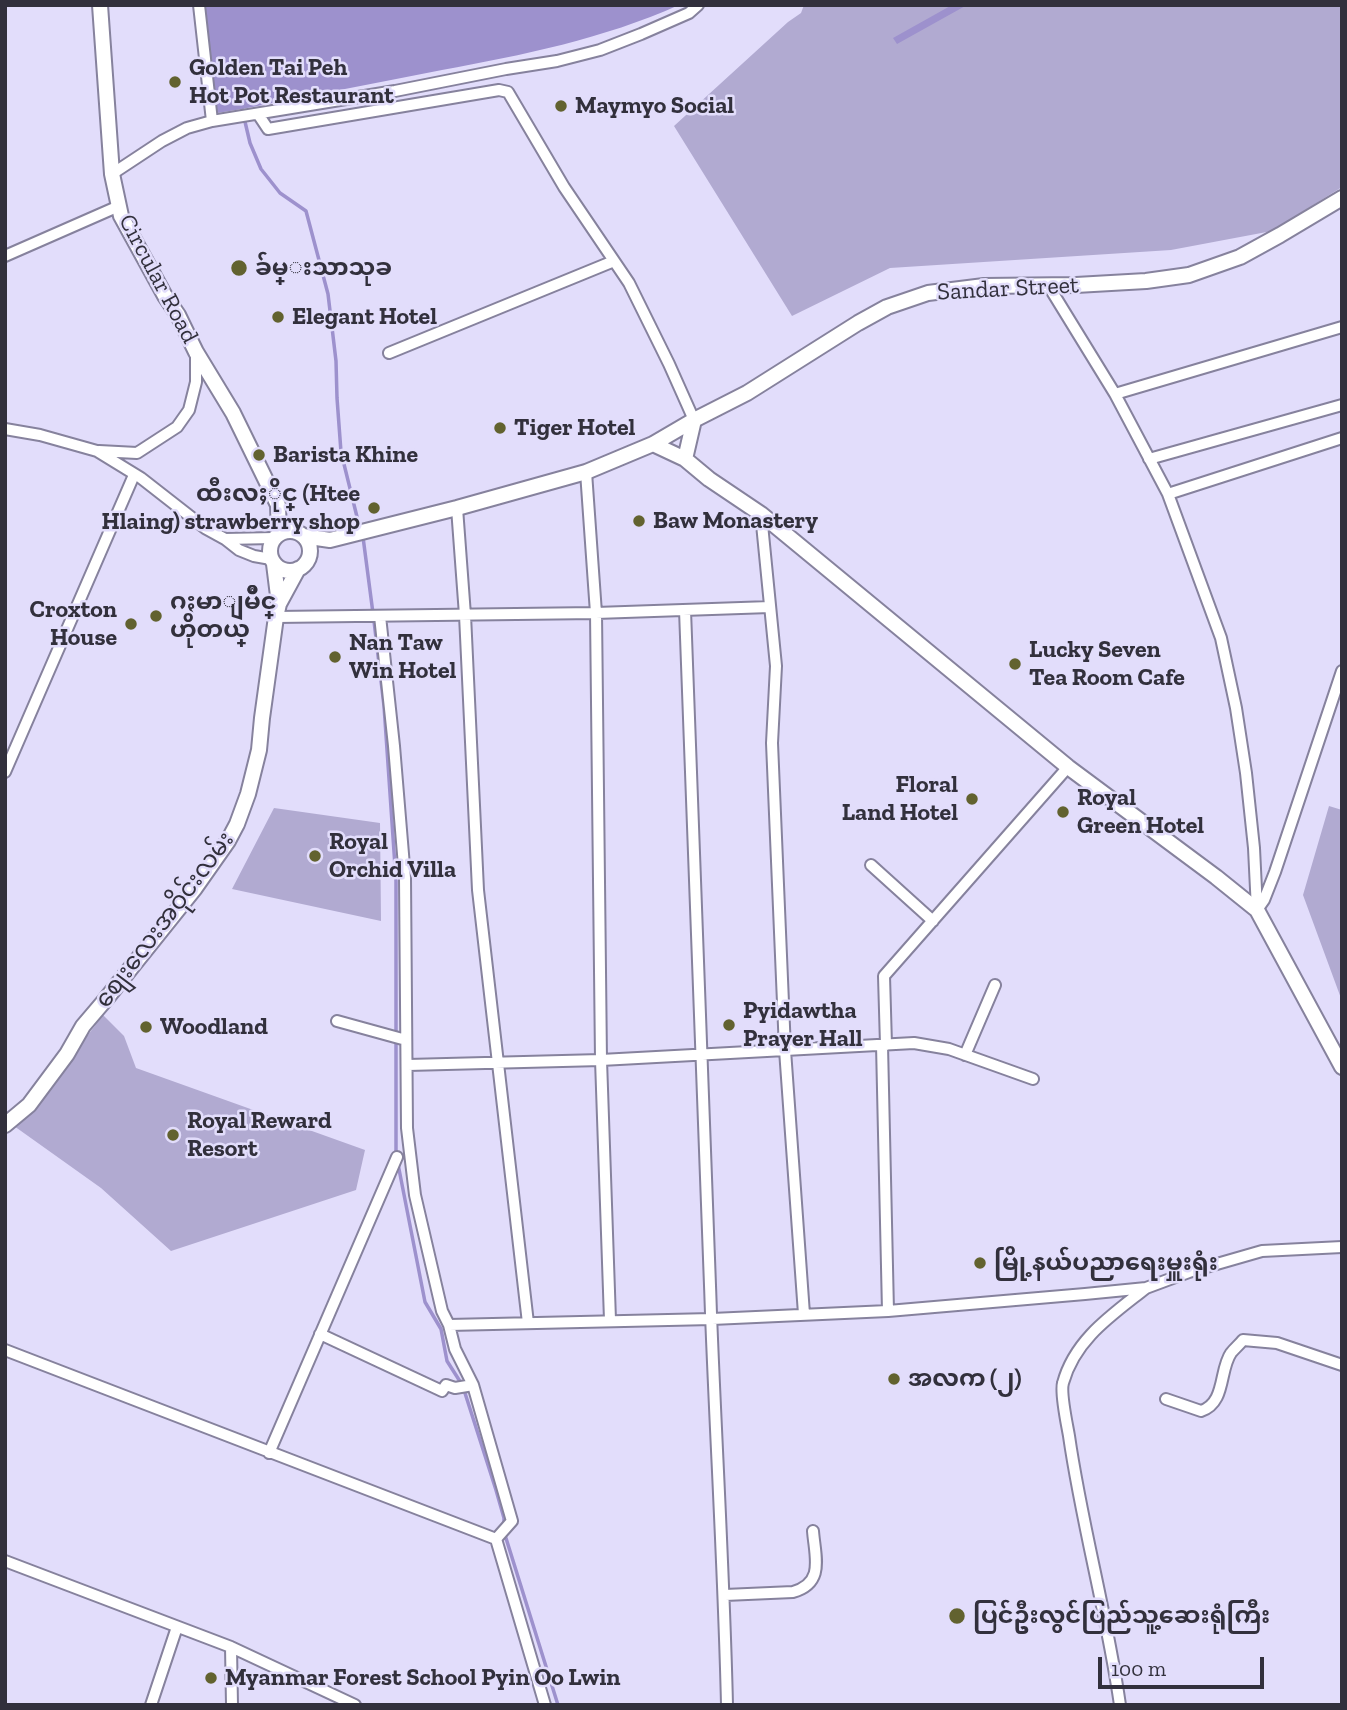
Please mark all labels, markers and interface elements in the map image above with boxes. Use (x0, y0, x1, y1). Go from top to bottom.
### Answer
place label: Golden Tai Peh Hot Pot Restaurant (189, 54, 394, 110)
marker: Golden Tai Peh Hot Pot Restaurant (167, 74, 183, 90)
place label: Maymyo Social (575, 92, 734, 120)
marker: Maymyo Social (553, 98, 569, 114)
street label: Circular Road (112, 210, 204, 348)
place label: ခ်မ္းသာသုခ (255, 254, 392, 282)
marker: ခ်မ္းသာသုခ (229, 258, 249, 278)
street label: Sandar Street (937, 271, 1079, 307)
place label: Elegant Hotel (292, 303, 437, 331)
marker: Elegant Hotel (270, 309, 286, 325)
place label: Tiger Hotel (514, 414, 635, 442)
marker: Tiger Hotel (492, 420, 508, 436)
place label: Barista Khine (273, 441, 418, 469)
marker: Barista Khine (251, 447, 267, 463)
place label: ထီးလႈိုင္ (Htee Hlaing) strawberry shop (101, 480, 360, 536)
marker: ထီးလႈိုင္ (Htee Hlaing) strawberry shop (366, 500, 382, 516)
place label: Baw Monastery (653, 507, 818, 535)
marker: Baw Monastery (631, 513, 647, 529)
place label: ဂႏမာျမိဳင္ ဟိုတယ္ (170, 588, 277, 644)
place label: Croxton House (29, 596, 117, 652)
marker: ဂႏမာျမိဳင္ ဟိုတယ္ (148, 608, 164, 624)
marker: Croxton House (123, 616, 139, 632)
place label: Nan Taw Win Hotel (349, 629, 456, 685)
place label: Lucky Seven Tea Room Cafe (1029, 636, 1185, 692)
marker: Nan Taw Win Hotel (327, 649, 343, 665)
marker: Lucky Seven Tea Room Cafe (1007, 656, 1023, 672)
place label: Floral Land Hotel (842, 771, 958, 827)
place label: Royal Green Hotel (1077, 784, 1204, 840)
marker: Floral Land Hotel (964, 791, 980, 807)
marker: Royal Green Hotel (1055, 804, 1071, 820)
street label: စျေးလေးအဝိုင်းလမ်း (89, 826, 241, 1014)
place label: Royal Orchid Villa (329, 828, 456, 884)
marker: Royal Orchid Villa (307, 848, 323, 864)
place label: Pyidawtha Prayer Hall (743, 997, 863, 1053)
place label: Woodland (160, 1013, 268, 1041)
marker: Pyidawtha Prayer Hall (721, 1017, 737, 1033)
marker: Woodland (138, 1019, 154, 1035)
place label: Royal Reward Resort (187, 1107, 332, 1163)
marker: Royal Reward Resort (165, 1127, 181, 1143)
place label: မြို့နယ်ပညာရေးမှူးရုံး (994, 1249, 1218, 1277)
marker: မြို့နယ်ပညာရေးမှူးရုံး (972, 1255, 988, 1271)
place label: အလက (၂) (908, 1365, 1021, 1393)
marker: အလက (၂) (886, 1371, 902, 1387)
place label: ပြင်ဦးလွင်ပြည်သူ့ဆေးရုံကြီး (973, 1602, 1270, 1630)
marker: ပြင်ဦးလွင်ပြည်သူ့ဆေးရုံကြီး (947, 1606, 967, 1626)
scale bar (1102, 1644, 1268, 1688)
text: 100 m (1111, 1656, 1166, 1681)
place label: Myanmar Forest School Pyin Oo Lwin (225, 1664, 621, 1692)
marker: Myanmar Forest School Pyin Oo Lwin (203, 1670, 219, 1686)

